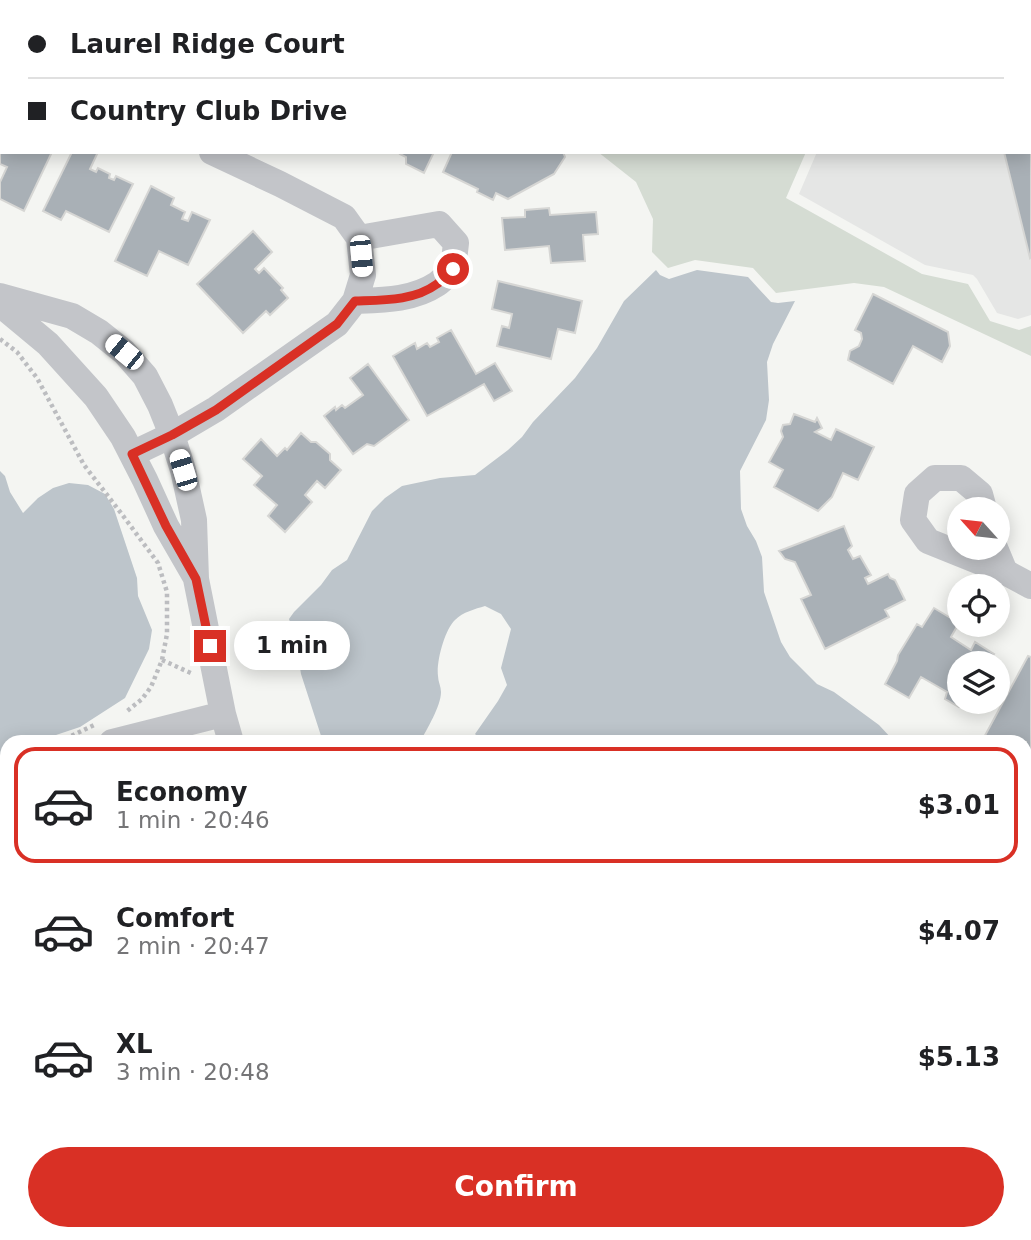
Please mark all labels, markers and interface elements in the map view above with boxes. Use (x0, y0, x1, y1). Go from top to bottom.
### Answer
text: Laurel Ridge Court (70, 29, 345, 59)
text: Country Club Drive (70, 96, 347, 126)
car (349, 234, 374, 278)
route start (437, 253, 469, 285)
car (102, 331, 147, 373)
car (167, 447, 200, 493)
north arrow (947, 497, 1010, 560)
map controls (947, 497, 1010, 714)
button: locate (947, 574, 1010, 637)
callout: 1 min (234, 622, 350, 670)
route end (194, 630, 226, 662)
text: 1 min (256, 632, 328, 658)
button: layers (947, 651, 1010, 714)
icon: car (32, 774, 95, 837)
text: Economy (116, 777, 247, 807)
text: $3.01 (918, 790, 1000, 820)
text: 1 min · 20:46 (116, 807, 270, 833)
icon: car (32, 900, 95, 963)
text: Comfort (116, 903, 234, 933)
text: $4.07 (918, 916, 1000, 946)
text: 2 min · 20:47 (116, 933, 270, 959)
icon: car (32, 1026, 95, 1089)
text: XL (116, 1029, 153, 1059)
text: $5.13 (918, 1042, 1000, 1072)
text: 3 min · 20:48 (116, 1059, 270, 1085)
button: Confirm (28, 1147, 1004, 1227)

